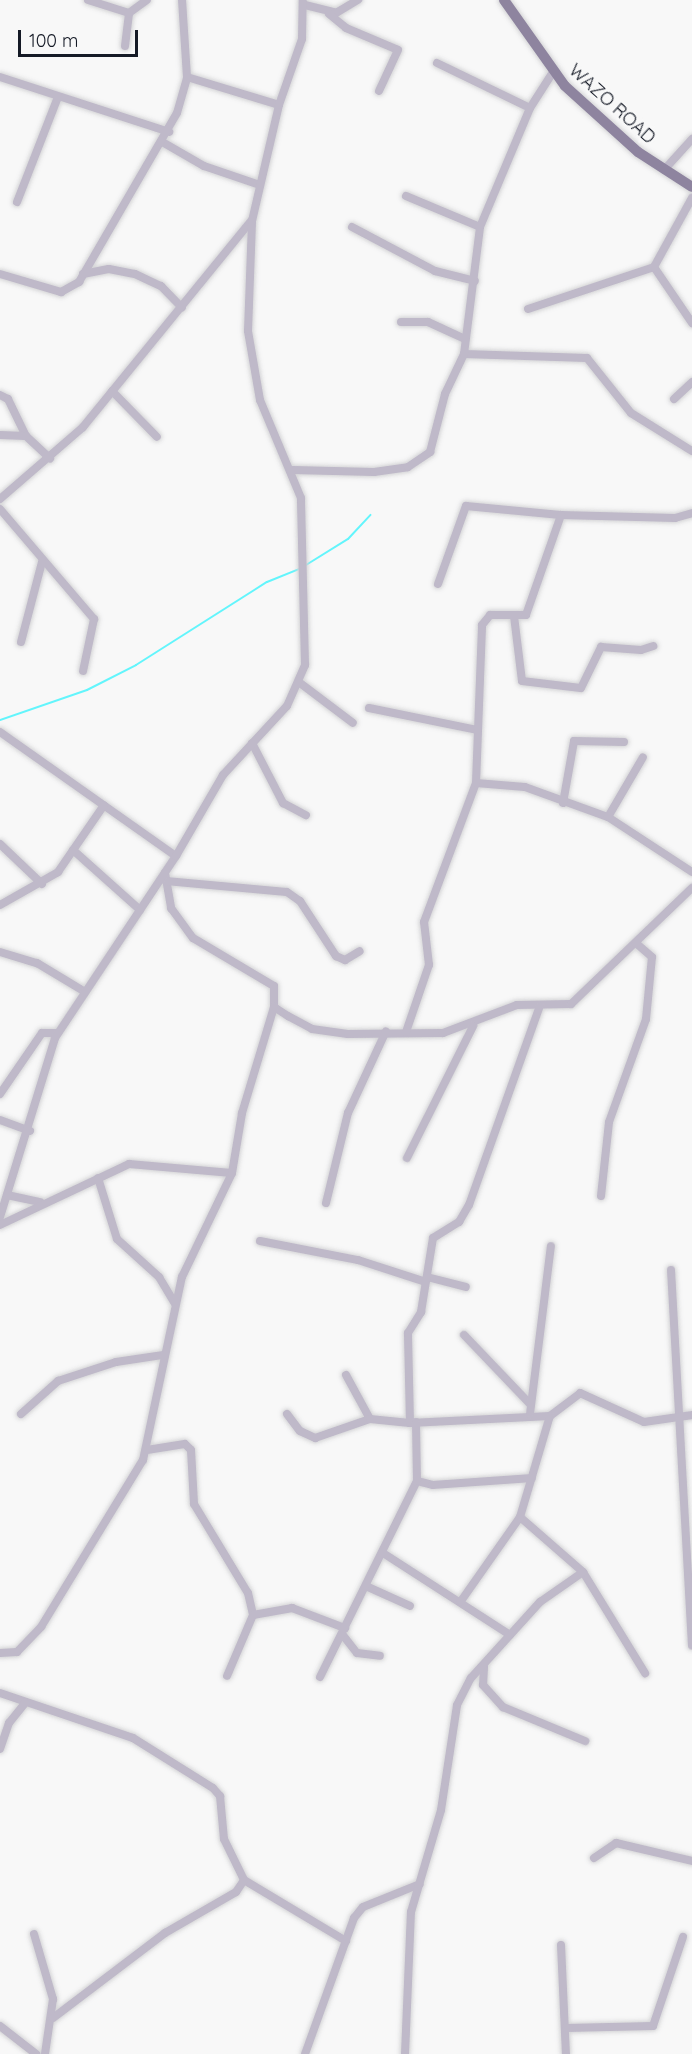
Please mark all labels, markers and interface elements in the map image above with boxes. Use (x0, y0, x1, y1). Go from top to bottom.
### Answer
scale bar (21, 18, 141, 56)
text: 100 m (29, 29, 78, 52)
street label: WAZO ROAD (564, 60, 660, 148)

